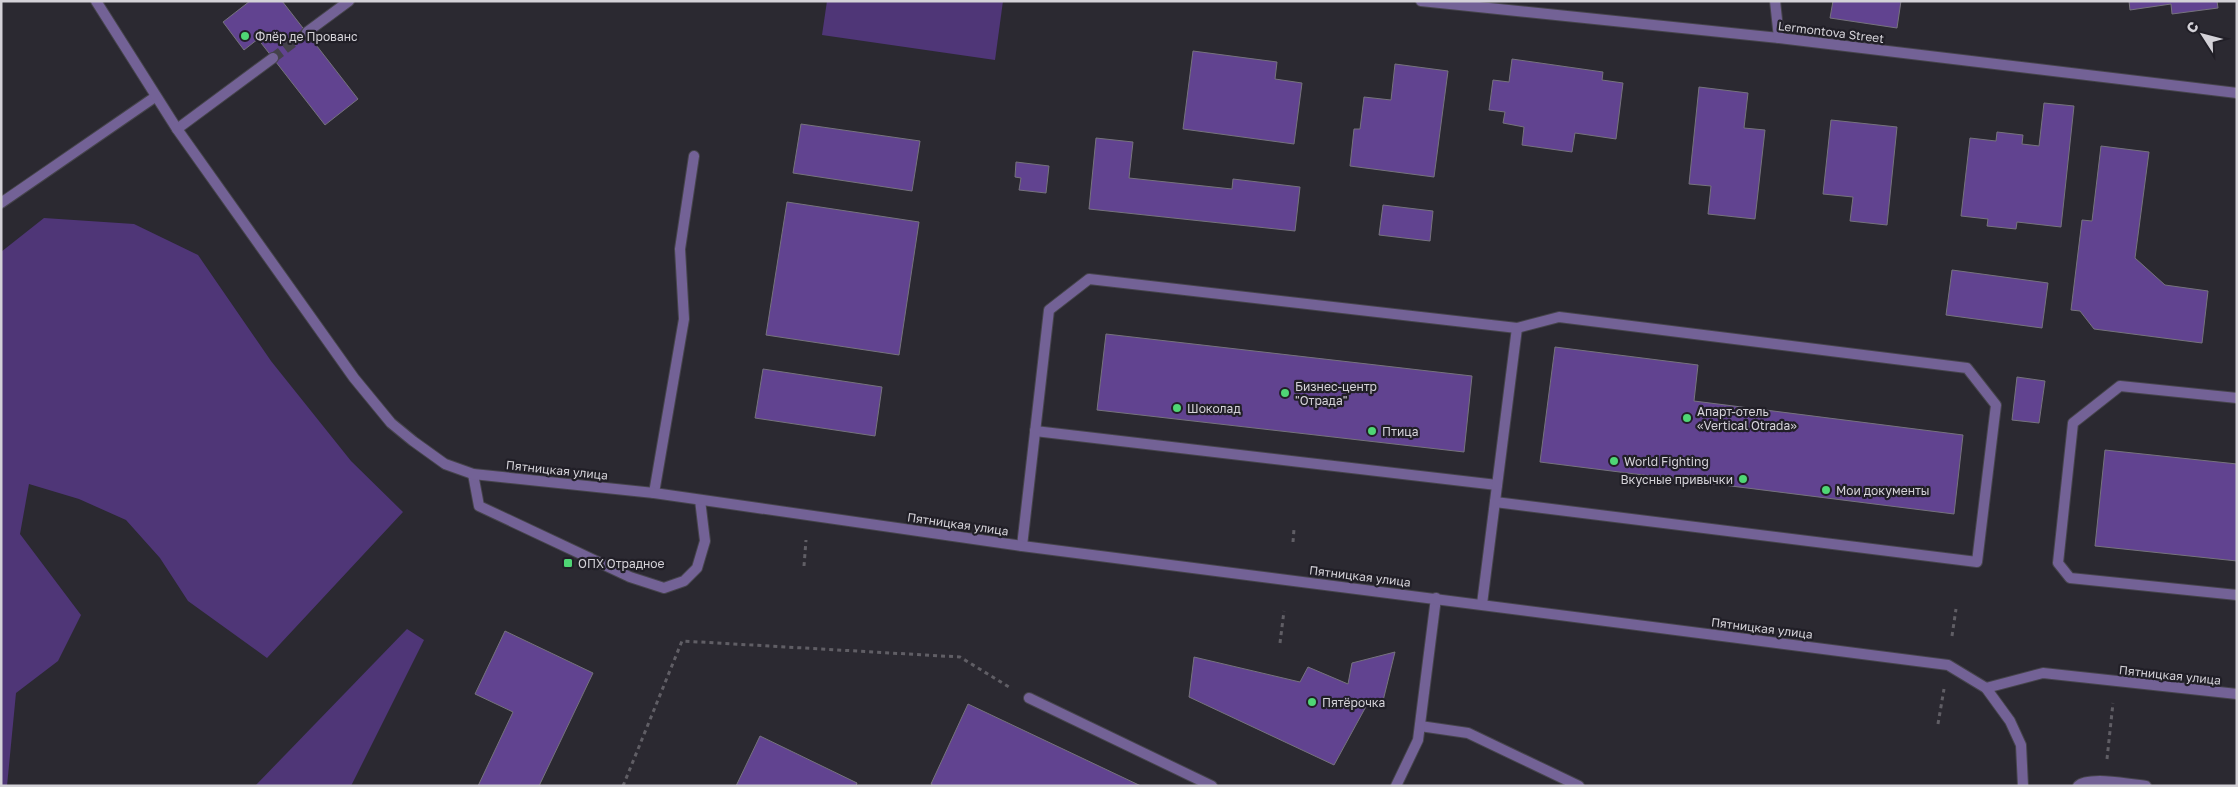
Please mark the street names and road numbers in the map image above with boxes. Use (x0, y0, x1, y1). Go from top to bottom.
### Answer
street label: Lermontova Street (1777, 18, 1885, 46)
street label: Пятницкая улица (505, 457, 609, 483)
street label: Пятницкая улица (906, 509, 1010, 539)
street label: Пятницкая улица (1308, 562, 1412, 590)
street label: Пятницкая улица (1710, 614, 1814, 642)
street label: Пятницкая улица (2118, 662, 2222, 688)

